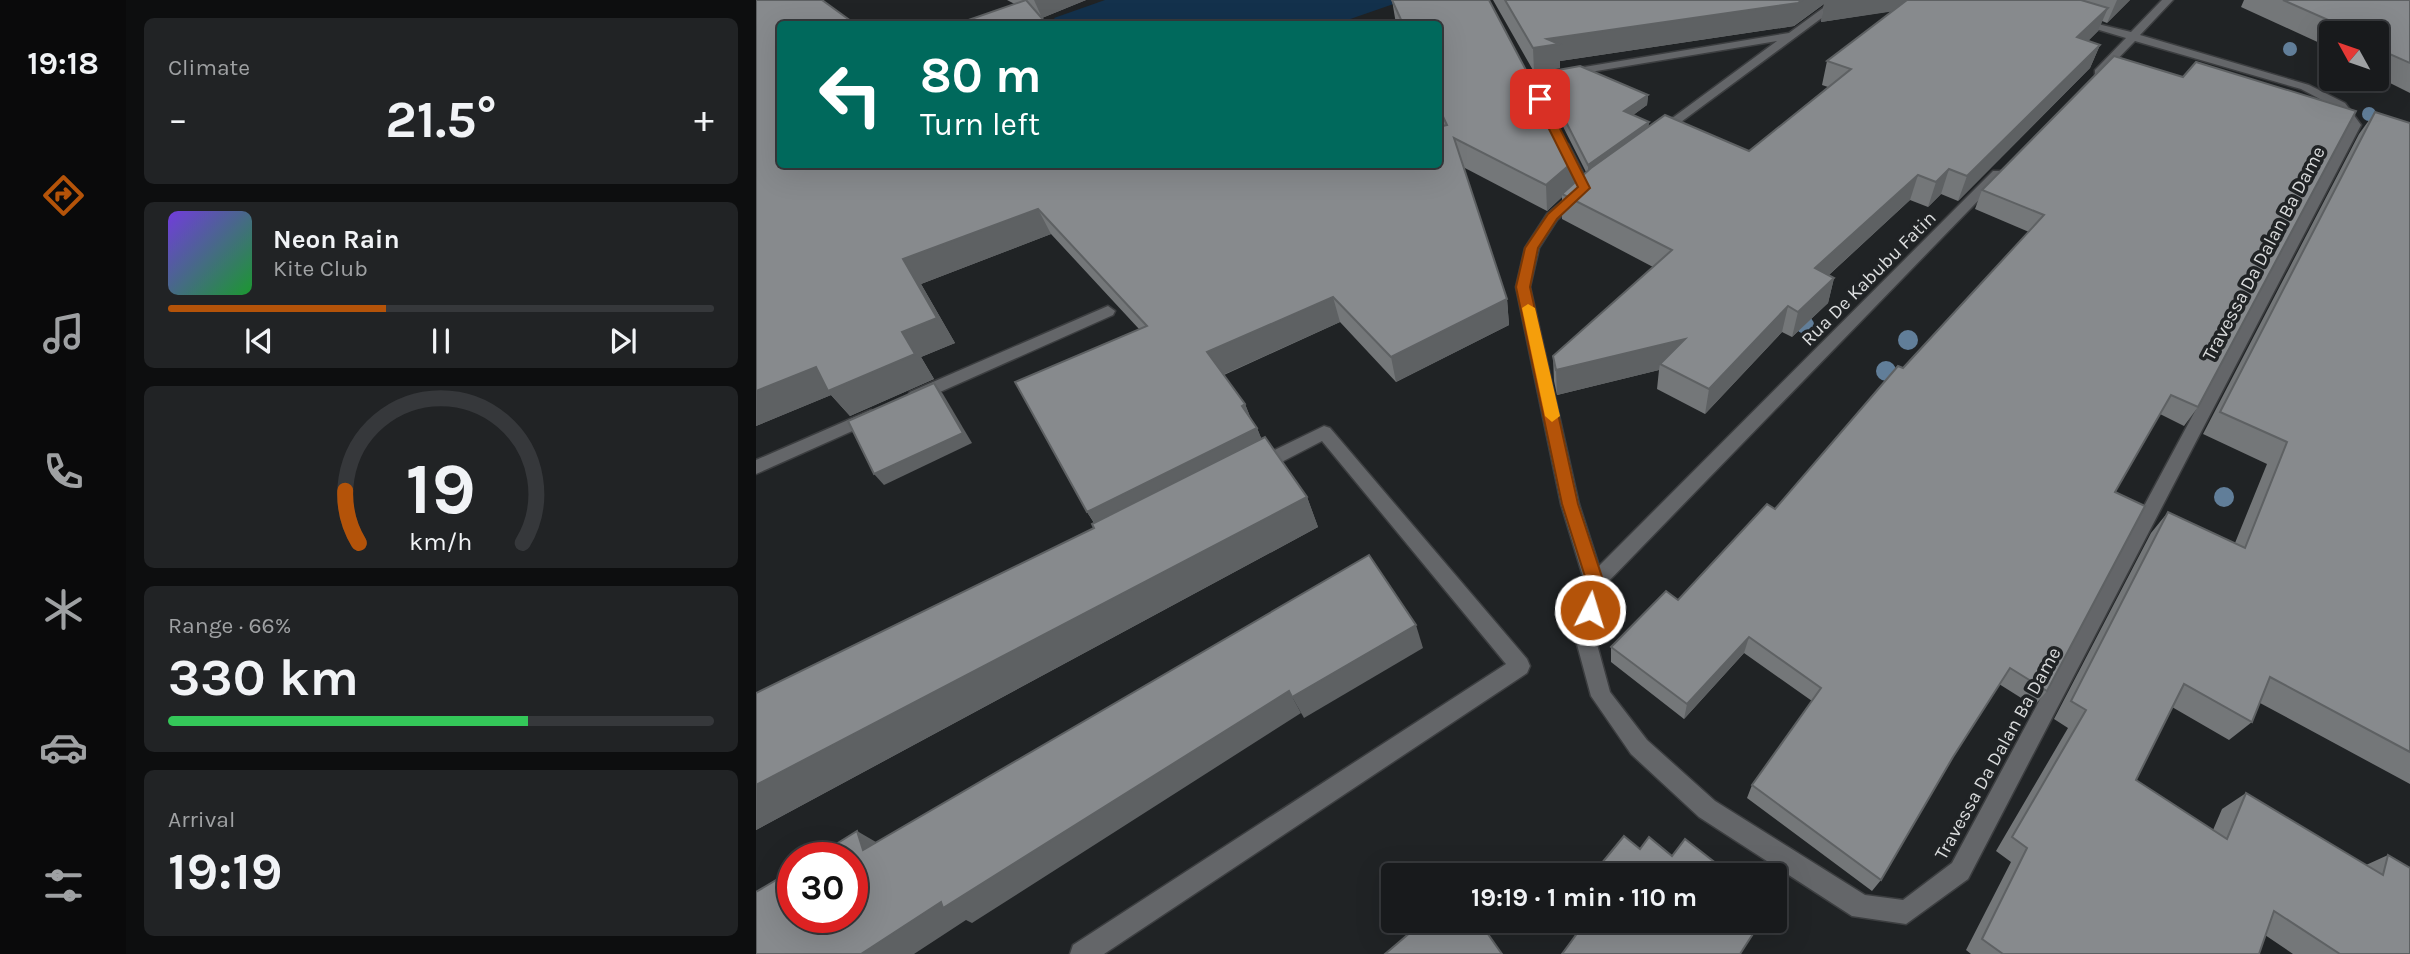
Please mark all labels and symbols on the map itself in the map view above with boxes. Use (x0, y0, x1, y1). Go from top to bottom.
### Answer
north arrow (2319, 21, 2389, 91)
pin (1510, 69, 1570, 129)
street label: Travessa Da Dalan Ba Dame (2198, 143, 2330, 364)
street label: Rua De Kabubu Fatin (1797, 207, 1941, 351)
position arrow (1553, 573, 1627, 647)
street label: Travessa Da Dalan Ba Dame (1930, 644, 2065, 863)
speed limit sign: 30 (777, 842, 868, 933)

